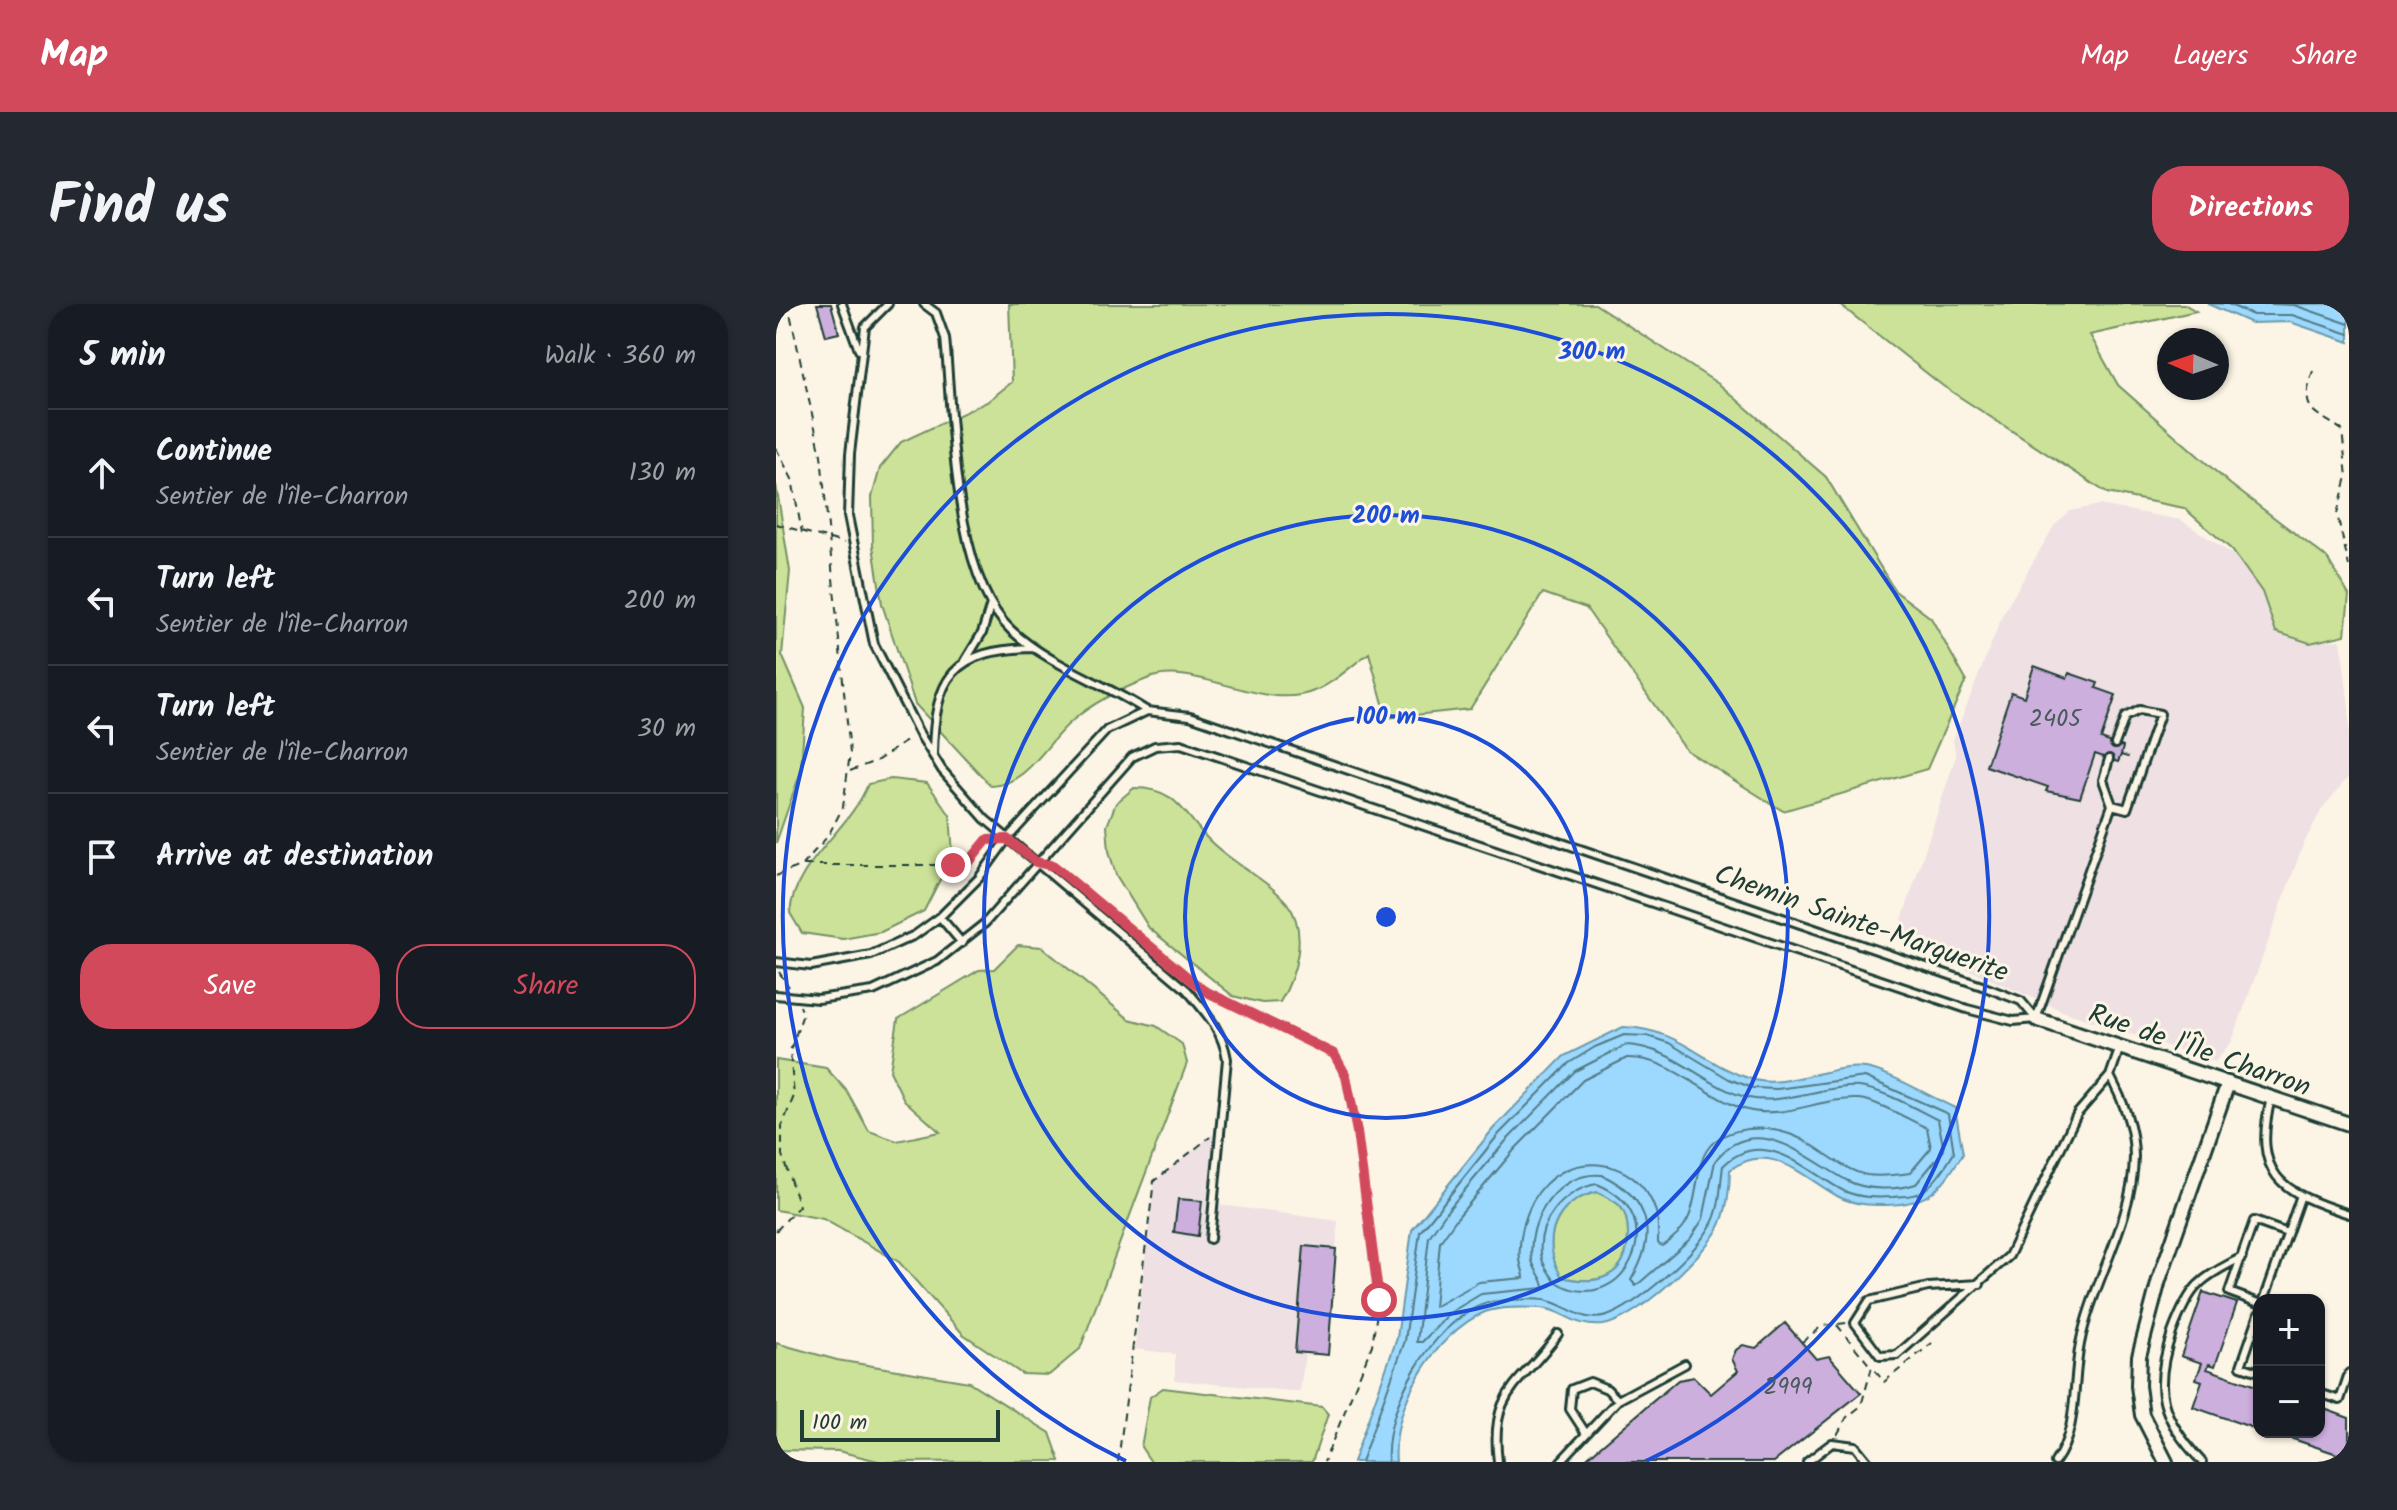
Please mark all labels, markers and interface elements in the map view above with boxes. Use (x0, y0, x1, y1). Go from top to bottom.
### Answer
text: Map (40, 26, 109, 86)
text: Map (2080, 34, 2129, 79)
text: Layers (2173, 34, 2248, 79)
text: Share (2292, 34, 2357, 79)
text: Find us (48, 163, 229, 253)
button: Directions (2152, 166, 2349, 251)
north arrow (2157, 328, 2229, 400)
text: 5 min (80, 329, 166, 383)
text: 300 m (1558, 333, 1625, 372)
text: Walk · 360 m (544, 335, 696, 377)
text: Continue (156, 428, 272, 476)
icon: ahead (80, 451, 124, 495)
text: 130 m (629, 452, 696, 494)
text: Sentier de l'île-Charron (156, 476, 408, 518)
text: 200 m (1352, 497, 1420, 536)
text: Turn left (156, 556, 275, 604)
icon: left (80, 579, 124, 623)
text: 200 m (624, 580, 696, 622)
text: Sentier de l'île-Charron (156, 604, 408, 646)
text: Turn left (156, 684, 275, 732)
text: 100 m (1356, 698, 1416, 737)
house number: 2405 (2029, 700, 2083, 739)
icon: left (80, 707, 124, 751)
text: 30 m (637, 708, 696, 750)
text: Sentier de l'île-Charron (156, 732, 408, 774)
text: Arrive at destination (156, 833, 433, 881)
icon: arrive (80, 835, 124, 879)
route end (935, 847, 971, 883)
street label: Chemin Sainte-Marguerite (1708, 853, 2015, 996)
centre of rings (1372, 903, 1400, 931)
button: Save (80, 944, 380, 1029)
button: Share (396, 944, 696, 1029)
street label: Rue de l'Île Charron (2082, 992, 2317, 1111)
route start (1361, 1282, 1397, 1318)
map controls (2253, 1294, 2325, 1438)
button: + (2253, 1294, 2325, 1366)
button: − (2253, 1366, 2325, 1438)
house number: 2999 (1763, 1368, 1813, 1407)
scale bar (800, 1406, 1000, 1442)
text: 100 m (812, 1406, 867, 1441)

